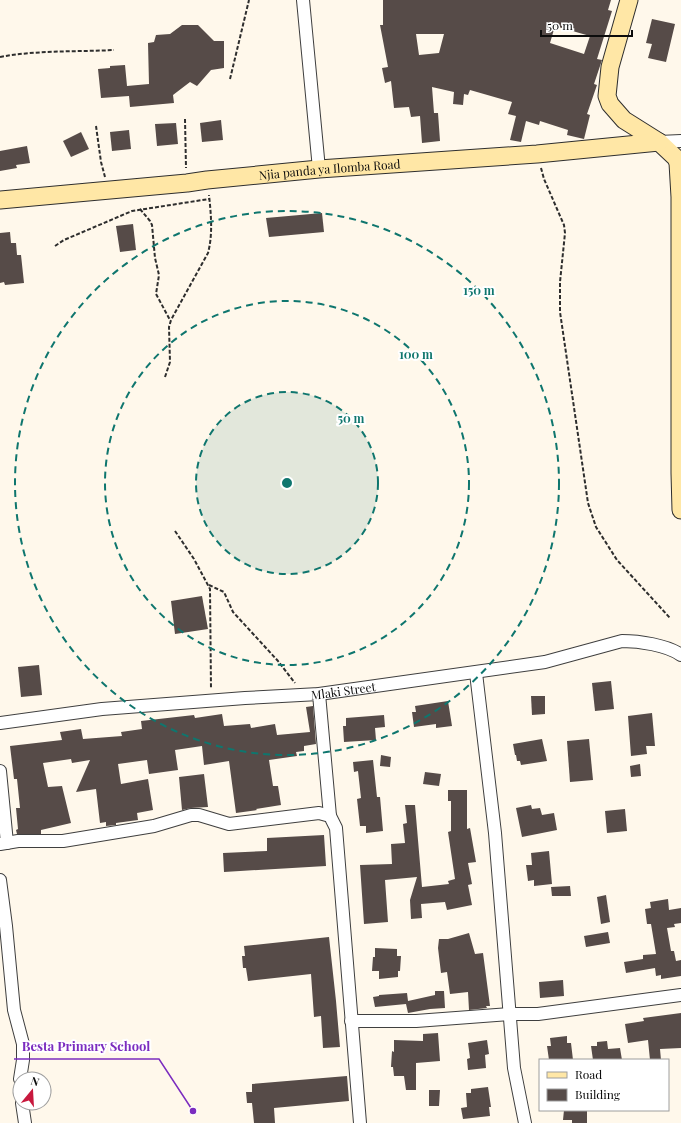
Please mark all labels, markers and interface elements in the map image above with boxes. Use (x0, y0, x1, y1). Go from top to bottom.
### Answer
scale bar (541, 12, 632, 38)
text: 50 m (547, 17, 573, 33)
street label: Njia panda ya Ilomba Road (258, 155, 401, 183)
text: 150 m (463, 282, 495, 298)
text: 100 m (399, 346, 433, 362)
text: 50 m (338, 410, 365, 426)
centre of rings (280, 476, 294, 490)
street label: Mlaki Street (310, 678, 377, 702)
callout: Besta Primary School (14, 1034, 159, 1059)
text: Besta Primary School (22, 1037, 150, 1054)
legend (539, 1059, 669, 1111)
text: Road (575, 1066, 602, 1082)
north arrow (12, 1071, 52, 1111)
text: N (29, 1073, 41, 1089)
text: Building (575, 1086, 621, 1102)

